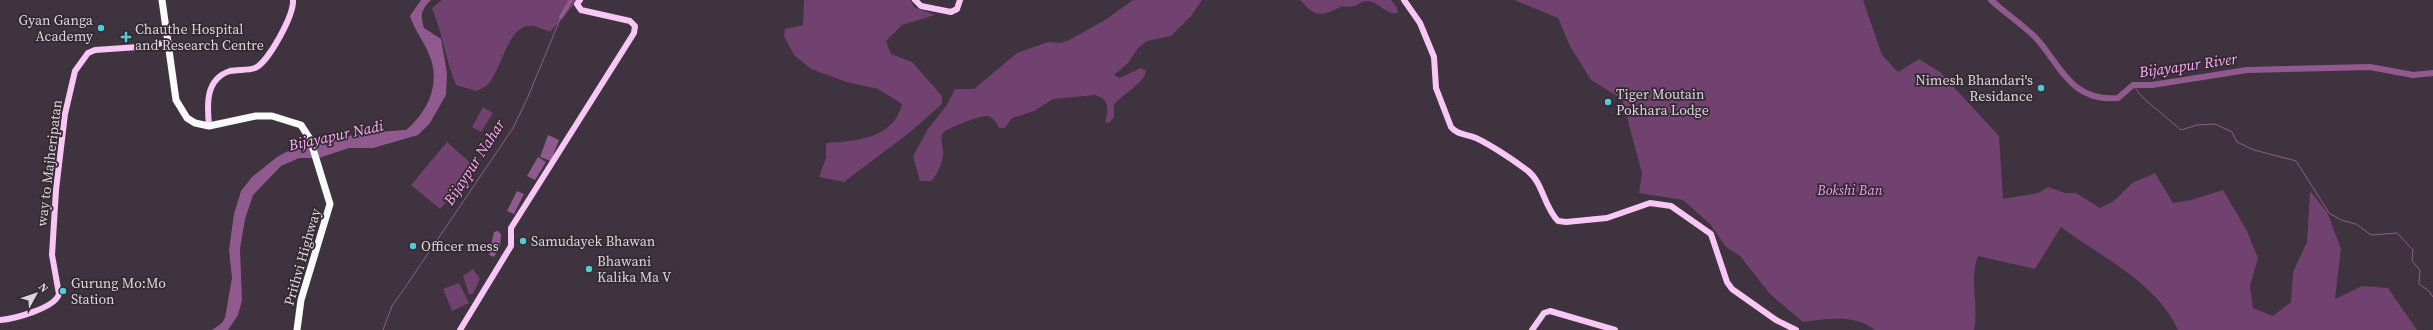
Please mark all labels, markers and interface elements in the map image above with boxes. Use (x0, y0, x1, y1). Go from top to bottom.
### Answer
place label: Gyan Ganga Academy (19, 10, 94, 46)
place label: Chauthe Hospital and Research Centre (135, 19, 264, 55)
marker: Gyan Ganga Academy (96, 23, 106, 33)
marker: Chauthe Hospital and Research Centre (120, 31, 132, 43)
water label: Bijayapur River (2137, 48, 2239, 82)
place label: Nimesh Bhandari's Residance (1915, 70, 2033, 106)
marker: Nimesh Bhandari's Residance (2036, 83, 2046, 93)
place label: Tiger Moutain Pokhara Lodge (1616, 84, 1709, 120)
marker: Tiger Moutain Pokhara Lodge (1603, 97, 1613, 107)
street label: way to Majheripatan (31, 98, 67, 228)
water label: Bijaypur Nahar (438, 114, 510, 210)
water label: Bijayapur Nadi (286, 115, 386, 156)
park label: Bokshi Ban (1816, 180, 1883, 200)
street label: Prithvi Highway (279, 205, 326, 308)
place label: Samudayek Bhawan (531, 231, 656, 251)
place label: Officer mess (421, 236, 499, 256)
marker: Samudayek Bhawan (518, 236, 528, 246)
marker: Officer mess (408, 241, 418, 251)
place label: Bhawani Kalika Ma V (597, 251, 672, 287)
marker: Bhawani Kalika Ma V (584, 264, 594, 274)
place label: Gurung Mo:Mo Station (71, 273, 166, 309)
north arrow (16, 274, 56, 314)
text: N (35, 280, 52, 296)
marker: Gurung Mo:Mo Station (58, 286, 68, 296)

